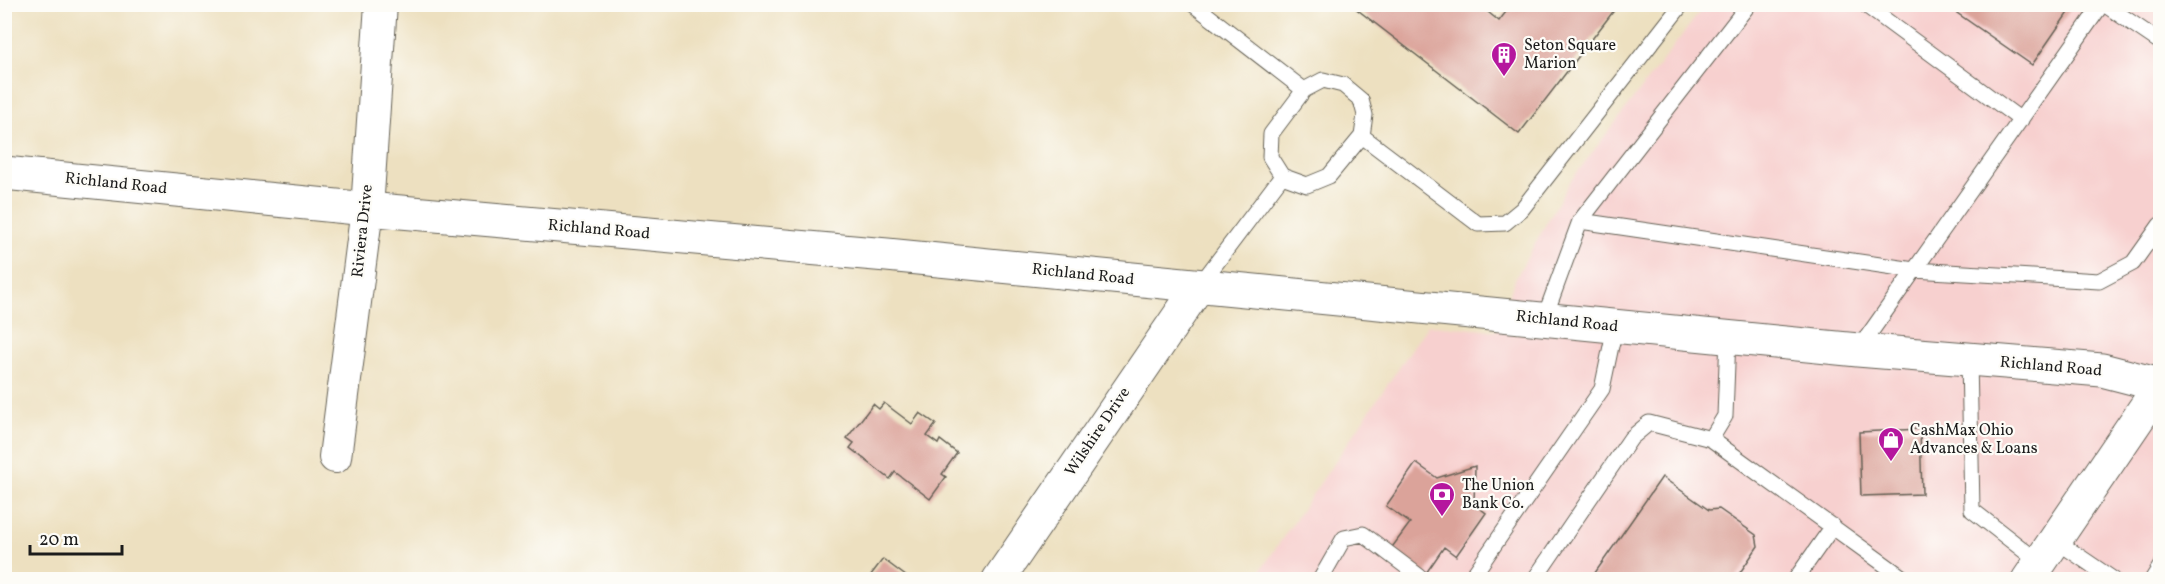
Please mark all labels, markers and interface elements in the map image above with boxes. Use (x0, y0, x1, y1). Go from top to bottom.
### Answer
place label: Seton Square Marion (1524, 35, 1616, 75)
building icon: Seton Square Marion (1489, 40, 1519, 78)
street label: Richland Road (64, 168, 168, 200)
street label: Riviera Drive (347, 183, 379, 279)
street label: Richland Road (547, 215, 651, 245)
street label: Richland Road (1031, 259, 1135, 291)
street label: Richland Road (1515, 306, 1619, 338)
street label: Richland Road (1999, 352, 2103, 382)
street label: Wilshire Drive (1060, 383, 1136, 481)
place label: CashMax Ohio Advances & Loans (1910, 420, 2038, 460)
shop icon: CashMax Ohio Advances & Loans (1876, 425, 1906, 463)
place label: The Union Bank Co. (1462, 475, 1535, 515)
bank icon: The Union Bank Co. (1427, 480, 1457, 518)
scale bar (30, 518, 122, 556)
text: 20 m (39, 528, 79, 553)

